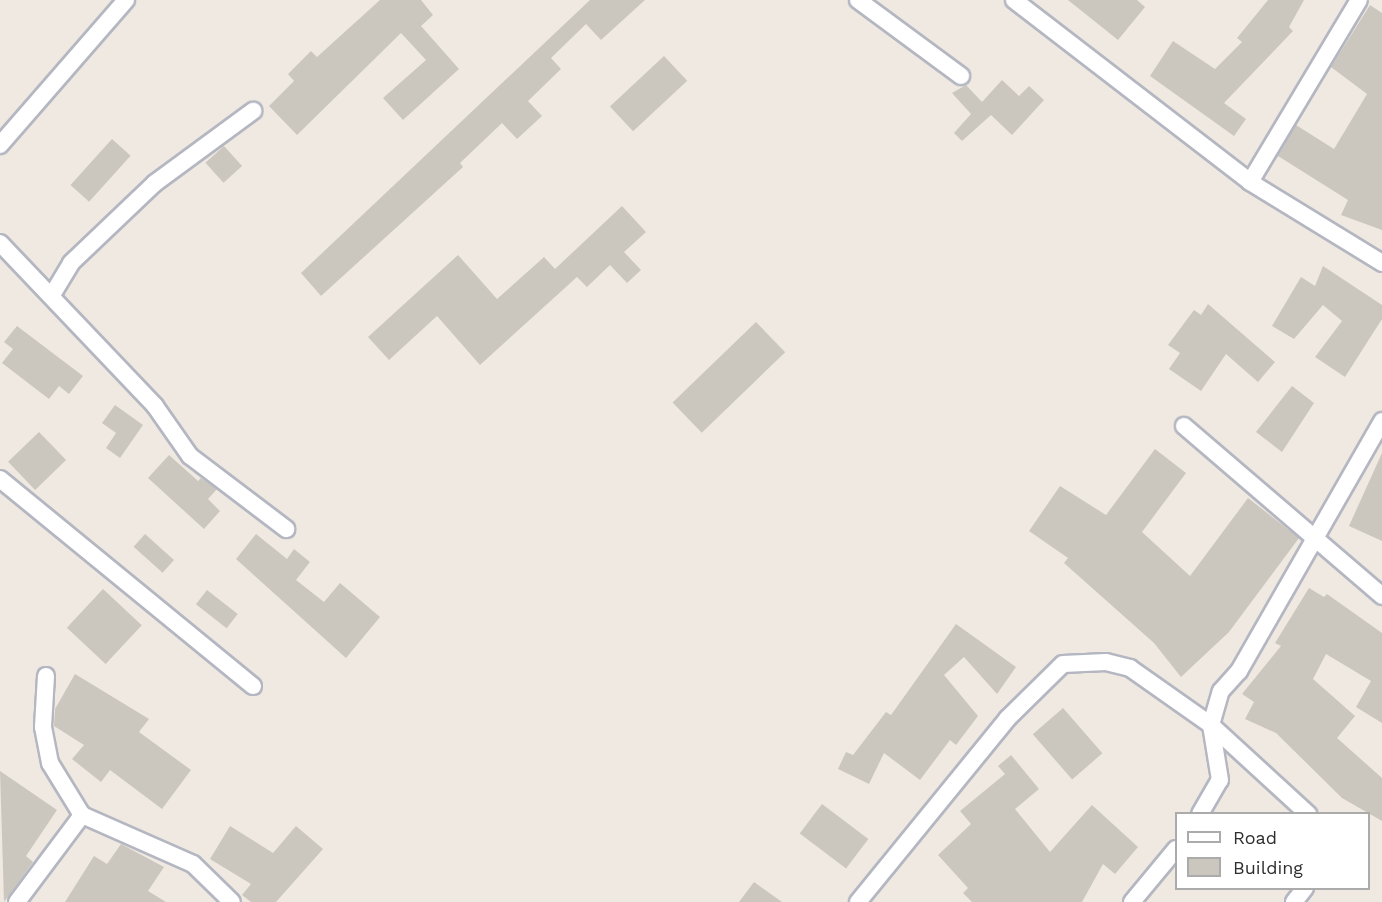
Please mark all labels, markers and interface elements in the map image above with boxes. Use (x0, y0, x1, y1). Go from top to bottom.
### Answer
legend (1175, 812, 1370, 890)
text: Road (1233, 827, 1277, 848)
text: Building (1233, 857, 1303, 878)

